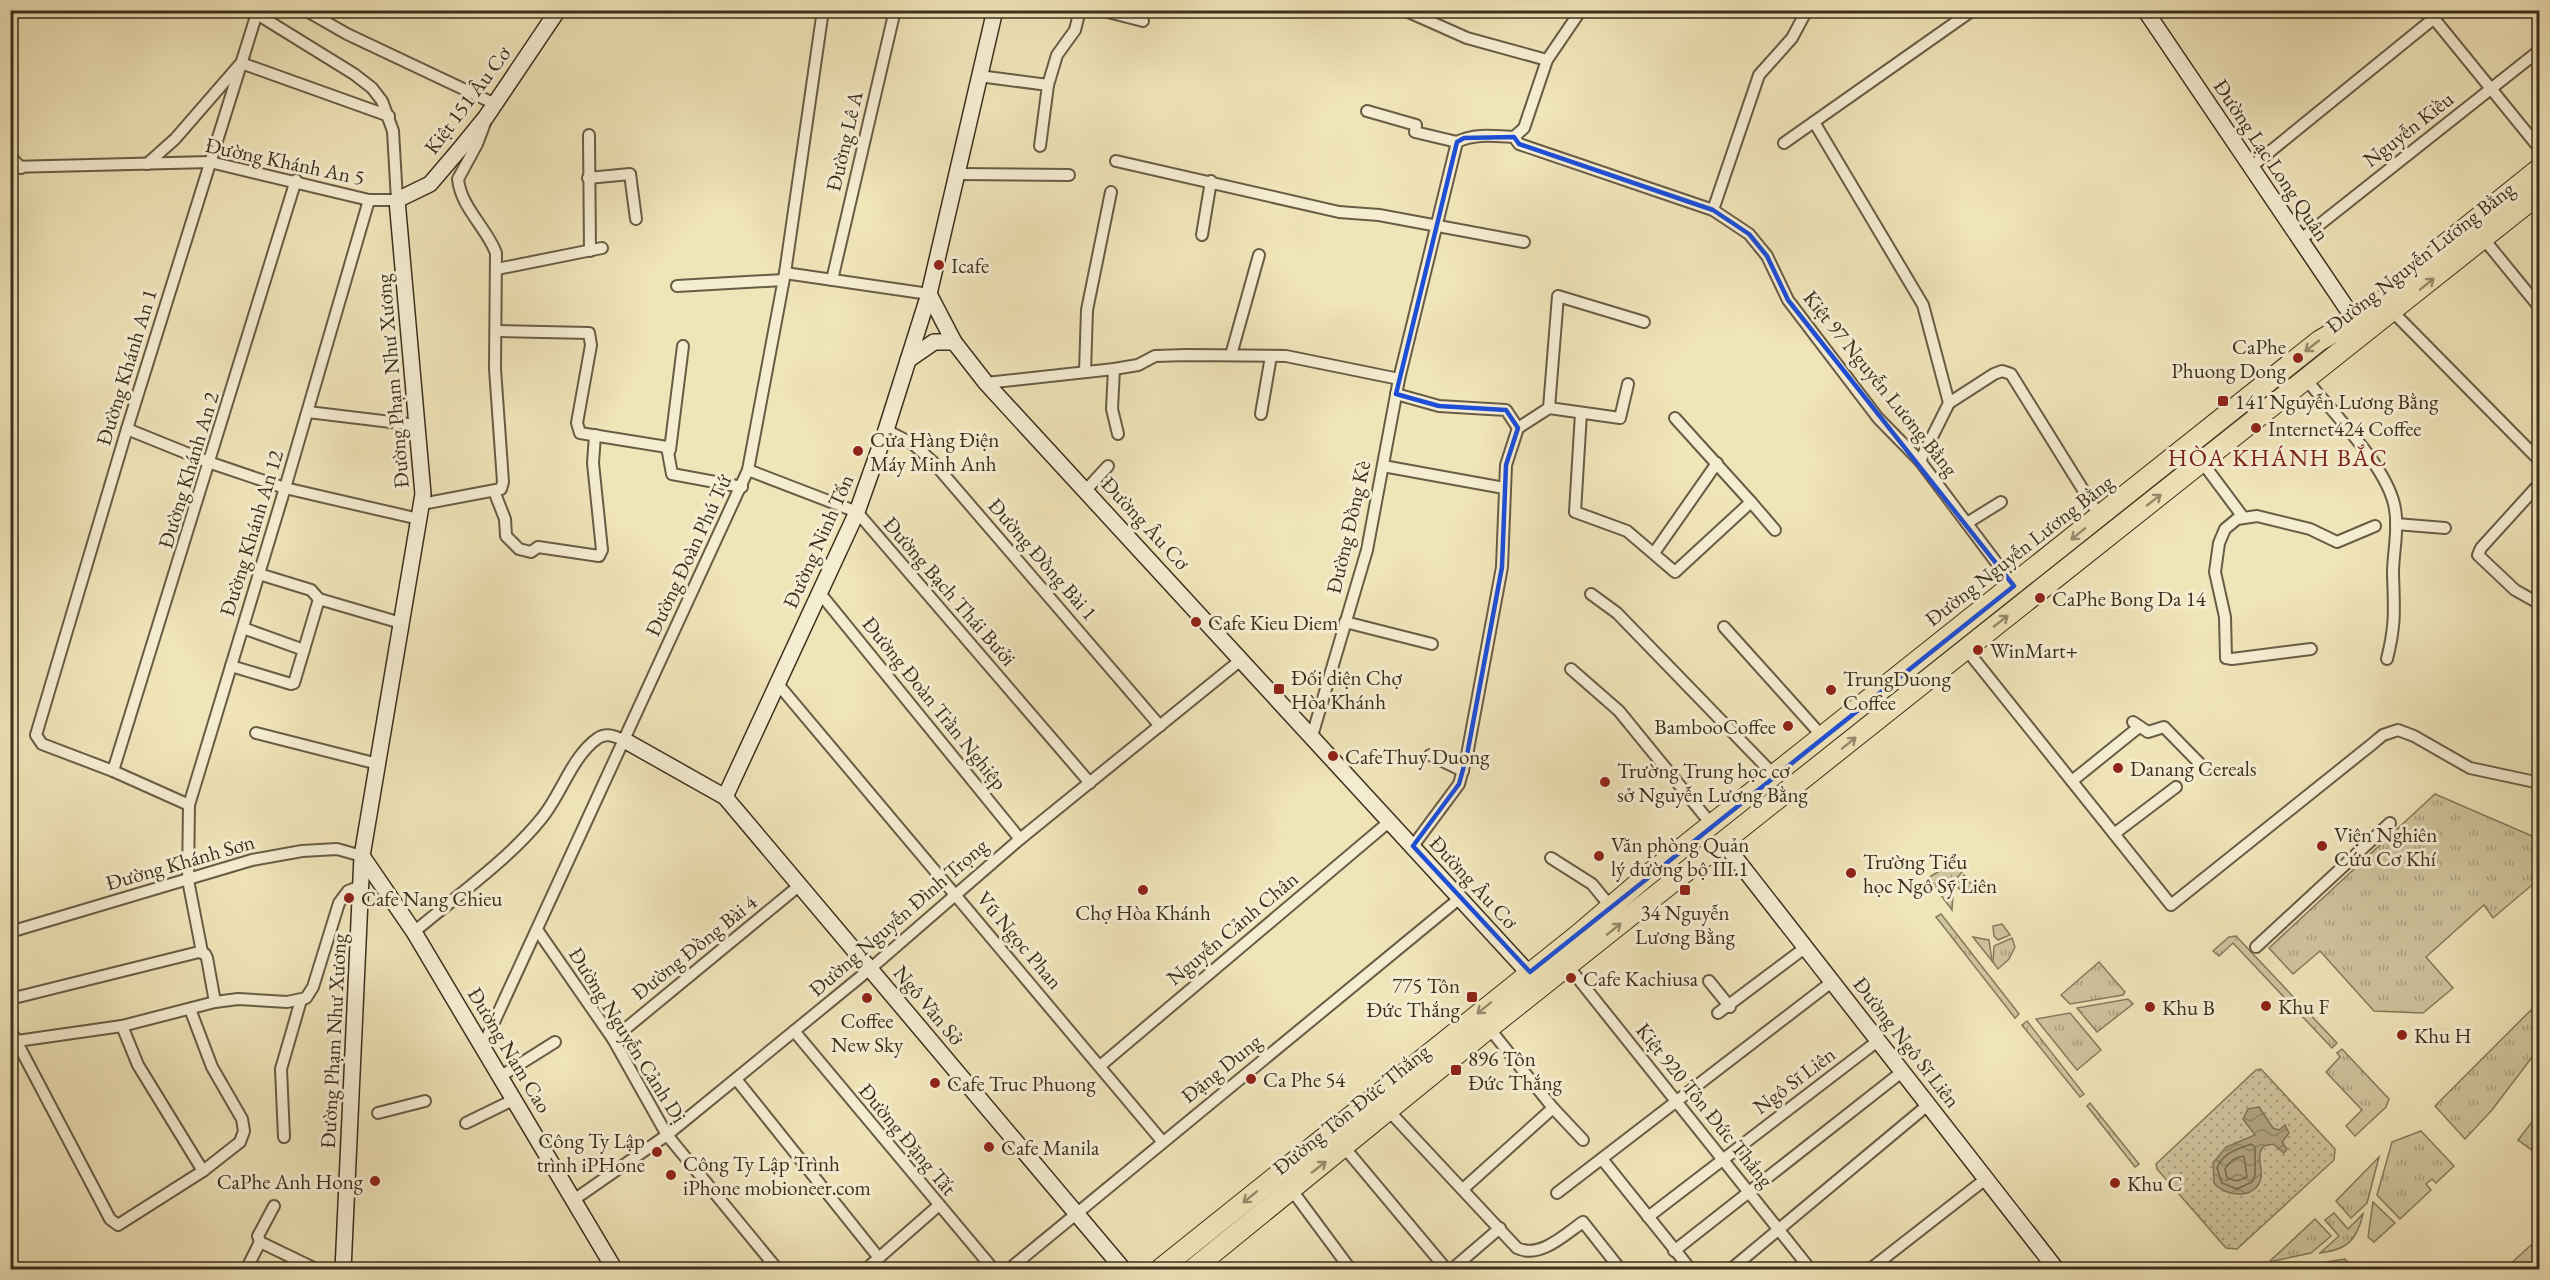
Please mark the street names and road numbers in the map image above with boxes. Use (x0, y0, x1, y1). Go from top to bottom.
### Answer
street label: Kiệt 151 Âu Cơ (418, 40, 517, 159)
street label: Đường Lạc Long Quân (2207, 74, 2336, 247)
street label: Nguyễn Kiều (2357, 85, 2459, 173)
street label: Đường Lê A (819, 88, 869, 194)
street label: Đường Khánh An 5 (203, 131, 367, 191)
street label: Đường Nguyễn Lương Bằng (2320, 175, 2520, 339)
street label: Đường Phạm Như Xương (369, 272, 415, 489)
street label: Kiệt 97 Nguyễn Lương Bằng (1798, 284, 1965, 482)
street label: Đường Khánh An 1 (89, 286, 163, 448)
street label: Đường Khánh An 2 (151, 389, 225, 551)
street label: Đường Khánh An 12 (213, 447, 289, 619)
street label: Đường Đồng Kè (1320, 458, 1376, 596)
street label: Đường Nguyễn Lương Bằng (1919, 468, 2119, 632)
street label: Đường Đoàn Phú Tứ (639, 469, 737, 640)
street label: Đường Ninh Tốn (776, 470, 860, 612)
street label: Đường Âu Cơ (1096, 471, 1196, 576)
street label: Đường Đồng Bài 1 (982, 492, 1104, 626)
street label: Đường Bạch Thái Bưởi (878, 511, 1022, 671)
street label: Đường Đoàn Trần Nghiệp (857, 611, 1013, 795)
street label: Đường Khánh Sơn (102, 828, 258, 896)
street label: Đường Âu Cơ (1424, 830, 1524, 935)
street label: Đường Nguyễn Đình Trọng (803, 831, 994, 1002)
street label: Nguyễn Cảnh Chân (1161, 865, 1303, 991)
street label: Vũ Ngọc Phan (971, 885, 1069, 995)
street label: Đường Đồng Bài 4 (626, 888, 763, 1006)
street label: Đường Phạm Như Xương (314, 932, 352, 1149)
street label: Đường Nguyễn Cảnh Dị (563, 942, 693, 1128)
street label: Ngô Văn Sở (888, 959, 971, 1051)
street label: Đường Ngô Sĩ Liên (1847, 971, 1967, 1113)
street label: Đường Nam Cao (462, 982, 558, 1118)
street label: Kiệt 920 Tôn Đức Thắng (1630, 1017, 1780, 1194)
street label: Đặng Dung (1175, 1027, 1267, 1109)
street label: Đường Tôn Đức Thắng (1267, 1037, 1436, 1181)
street label: Ngô Sĩ Liên (1747, 1040, 1841, 1120)
street label: Đường Đặng Tất (853, 1077, 963, 1201)

